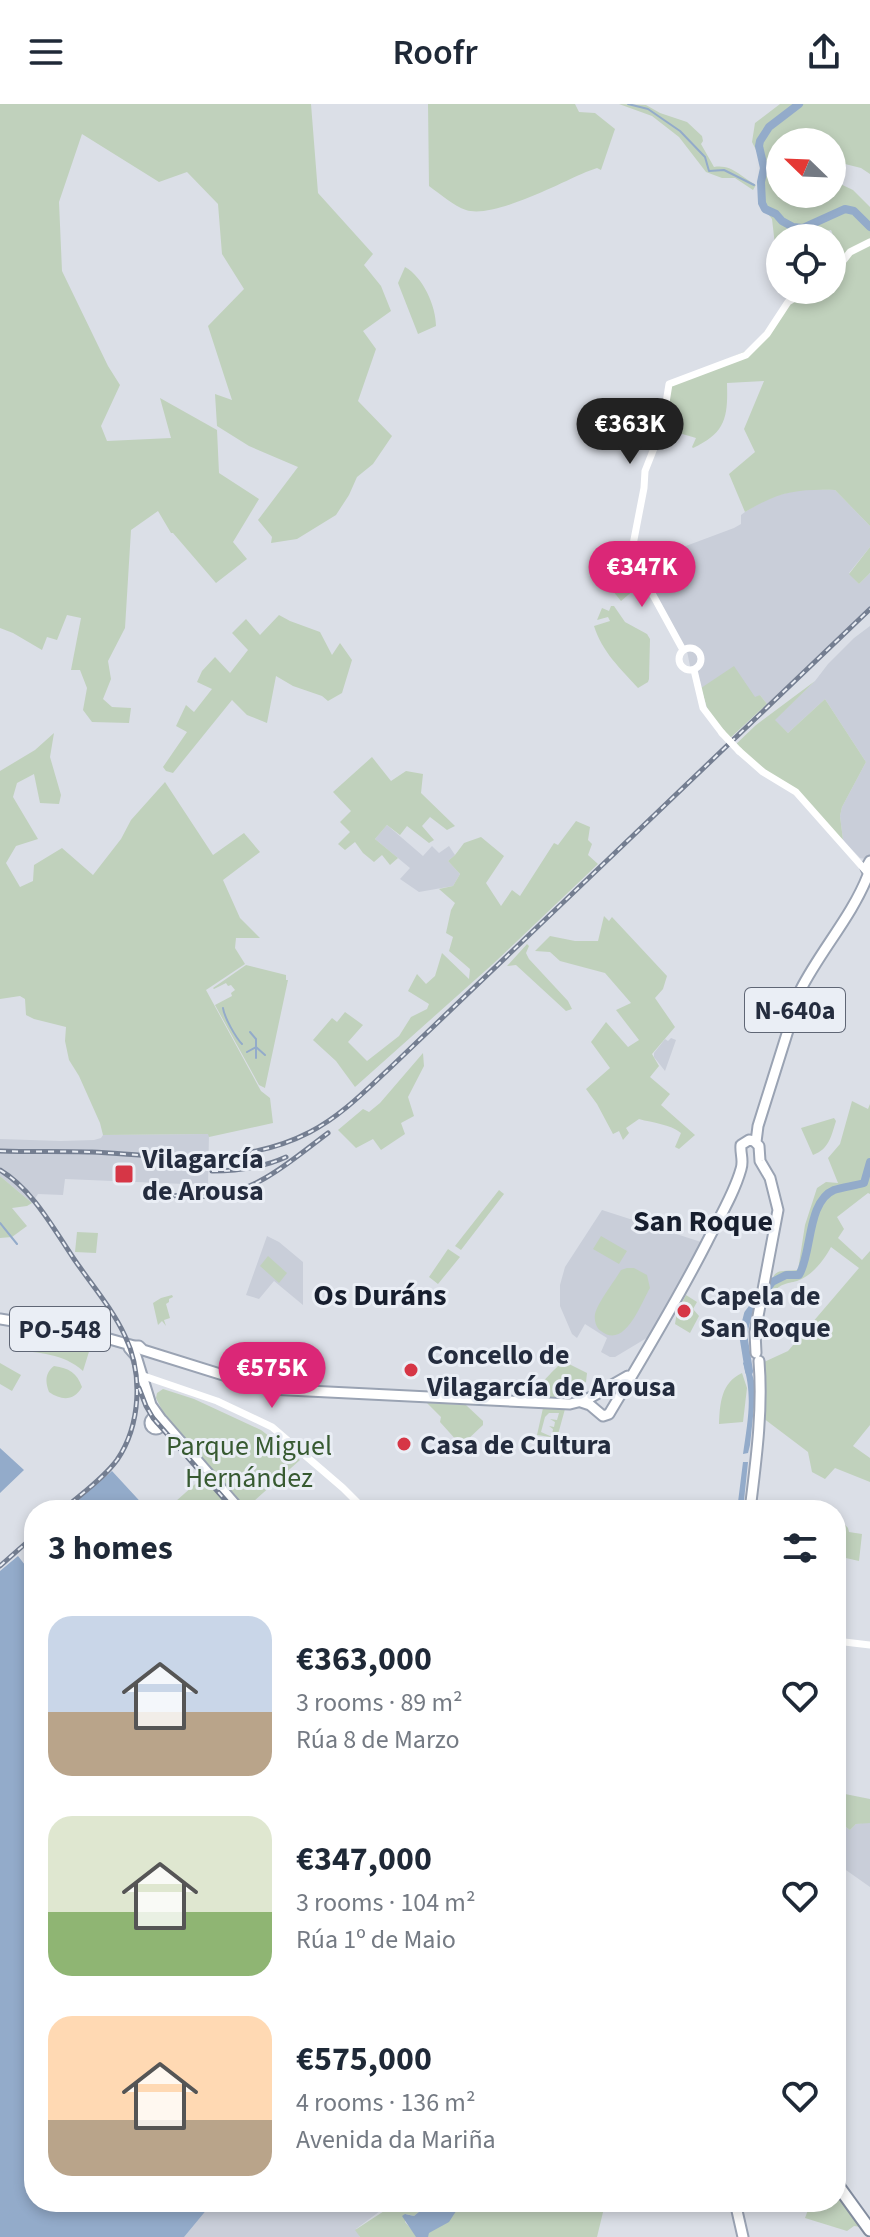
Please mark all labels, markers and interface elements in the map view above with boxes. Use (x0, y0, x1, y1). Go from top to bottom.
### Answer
text: Roofr (392, 27, 478, 78)
icon: menu (24, 30, 68, 74)
icon: share (802, 30, 846, 74)
north arrow (766, 128, 846, 208)
map controls (766, 128, 846, 304)
button: locate (766, 224, 846, 304)
pin: €363K (574, 398, 686, 466)
text: €363K (595, 405, 665, 442)
pin: €347K (586, 541, 698, 609)
text: €347K (607, 548, 677, 585)
road number: N-640a (745, 988, 845, 1032)
place label: Vilagarcía de Arousa (141, 1139, 264, 1211)
marker: Vilagarcía de Arousa (113, 1163, 135, 1185)
district label: San Roque (633, 1200, 773, 1243)
district label: Os Duráns (313, 1274, 447, 1317)
place label: Capela de San Roque (700, 1276, 831, 1348)
marker: Capela de San Roque (675, 1302, 693, 1320)
road number: PO-548 (10, 1307, 110, 1351)
place label: Concello de Vilagarcía de Arousa (426, 1335, 676, 1407)
pin: €575K (216, 1342, 328, 1410)
text: €575K (237, 1349, 307, 1386)
marker: Concello de Vilagarcía de Arousa (402, 1361, 420, 1379)
place label: Casa de Cultura (420, 1425, 612, 1465)
park label: Parque Miguel Hernández (166, 1426, 332, 1498)
marker: Casa de Cultura (395, 1435, 413, 1453)
text: 3 homes (48, 1524, 173, 1573)
icon: filters (778, 1526, 822, 1570)
text: €363,000 (296, 1635, 432, 1684)
icon: home (112, 1648, 208, 1744)
icon: heart (778, 1674, 822, 1718)
text: 3 rooms · 89 m² (296, 1684, 463, 1721)
text: Rúa 8 de Marzo (296, 1721, 460, 1758)
text: €347,000 (296, 1835, 432, 1884)
icon: home (112, 1848, 208, 1944)
icon: heart (778, 1874, 822, 1918)
text: 3 rooms · 104 m² (296, 1884, 475, 1921)
text: Rúa 1º de Maio (296, 1921, 456, 1958)
text: €575,000 (296, 2035, 432, 2084)
icon: home (112, 2048, 208, 2144)
icon: heart (778, 2074, 822, 2118)
text: 4 rooms · 136 m² (296, 2084, 475, 2121)
text: Avenida da Mariña (296, 2121, 496, 2158)

